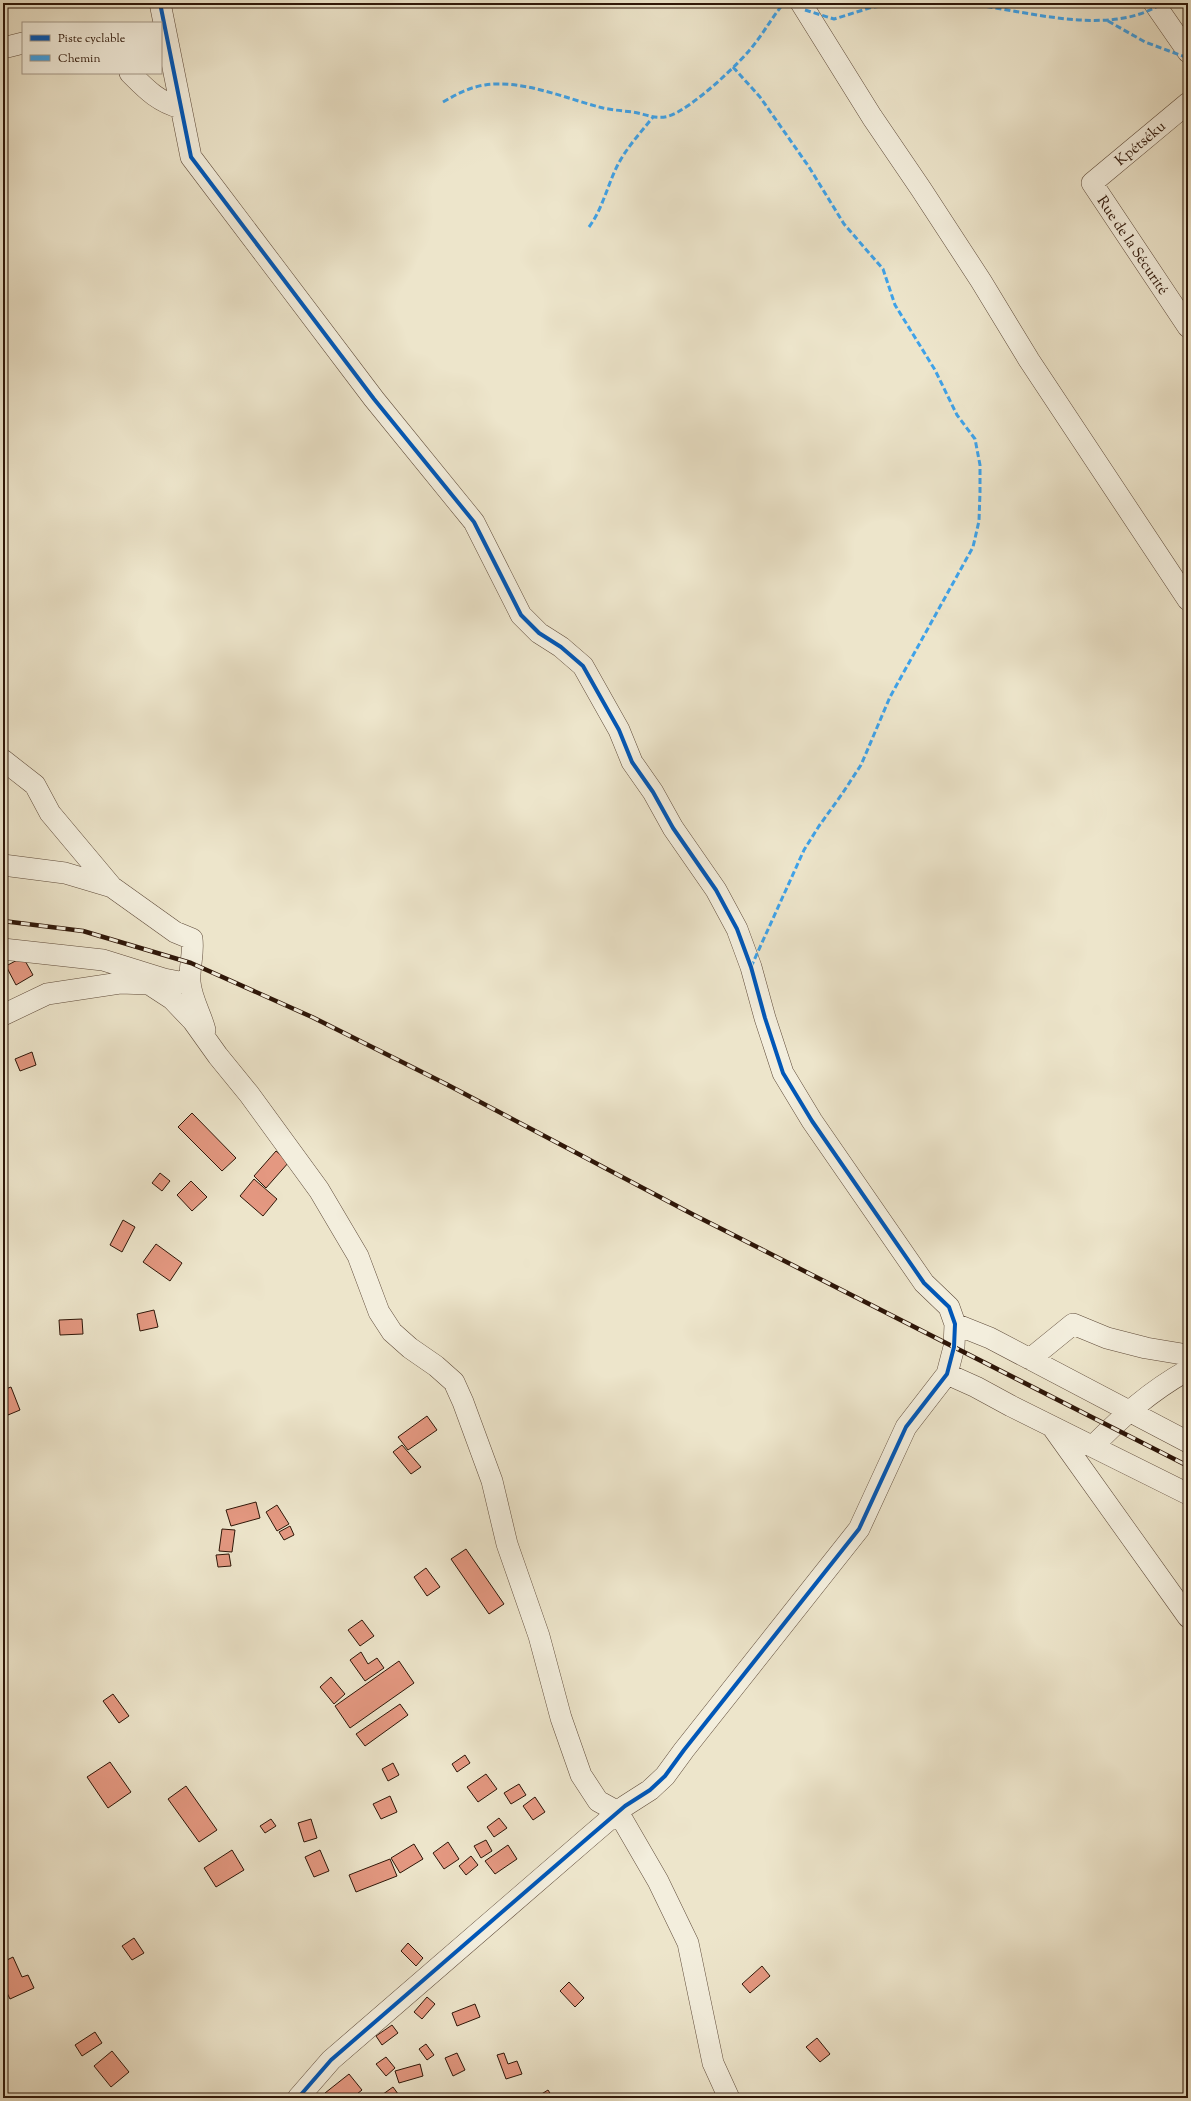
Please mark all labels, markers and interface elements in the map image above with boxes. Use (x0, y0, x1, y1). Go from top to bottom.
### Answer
legend (22, 22, 162, 74)
text: Piste cyclable (58, 30, 126, 48)
text: Chemin (58, 50, 101, 68)
street label: Kpétséku (1111, 116, 1171, 172)
street label: Rue de la Sécurité (1091, 192, 1173, 299)

